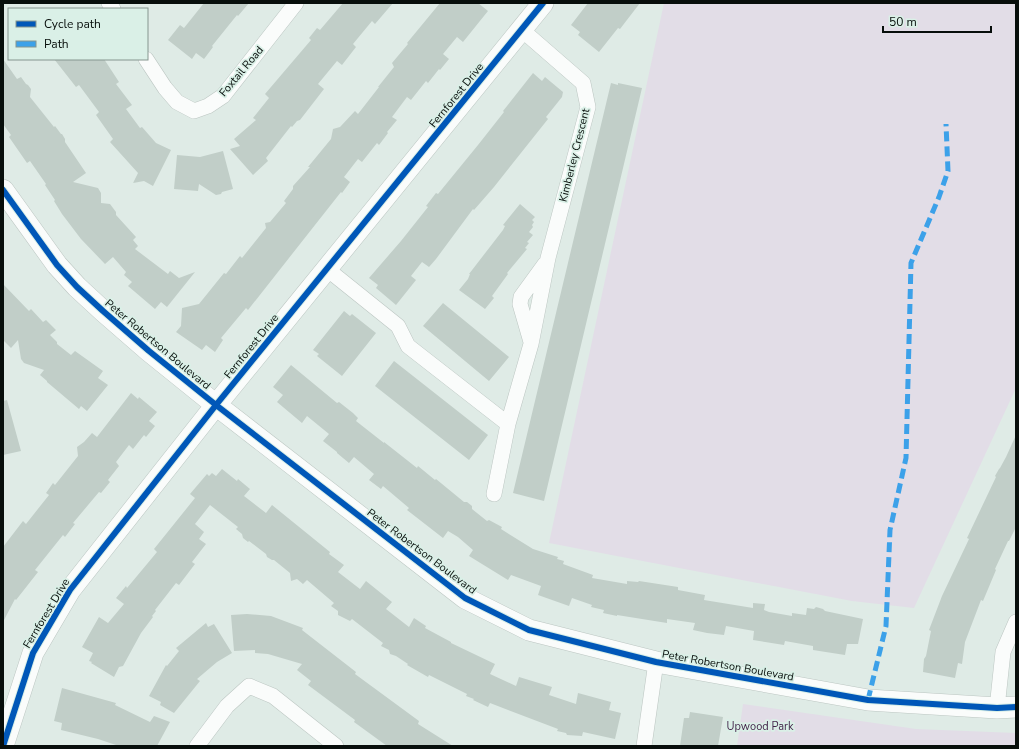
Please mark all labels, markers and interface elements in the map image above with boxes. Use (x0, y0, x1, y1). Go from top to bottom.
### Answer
legend (8, 8, 148, 60)
scale bar (883, 8, 991, 34)
text: 50 m (889, 14, 917, 30)
text: Cycle path (44, 16, 101, 32)
text: Path (44, 36, 69, 52)
street label: Foxtail Road (216, 43, 267, 100)
street label: Fernforest Drive (426, 60, 487, 131)
street label: Kimberley Crescent (556, 107, 593, 203)
street label: Peter Robertson Boulevard (102, 296, 214, 393)
street label: Fernforest Drive (221, 311, 282, 382)
street label: Peter Robertson Boulevard (364, 505, 480, 598)
street label: Fernforest Drive (20, 575, 73, 651)
street label: Peter Robertson Boulevard (661, 647, 795, 684)
park label: Upwood Park (727, 719, 794, 734)

